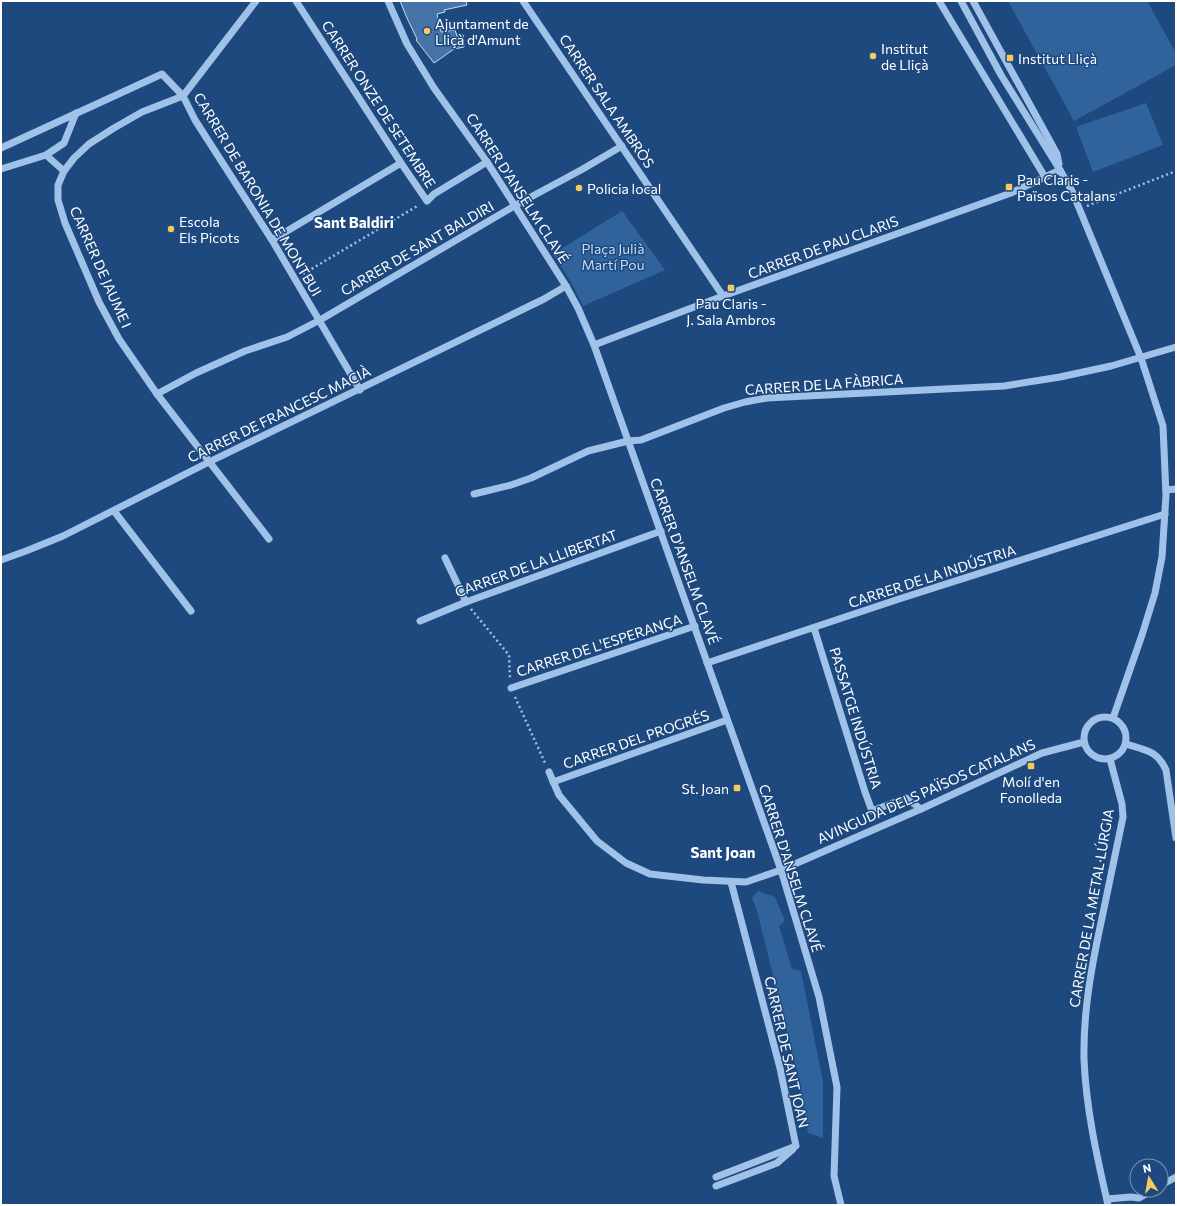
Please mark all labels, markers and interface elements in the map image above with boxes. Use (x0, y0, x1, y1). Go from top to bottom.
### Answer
place label: Ajuntament de Lliçà d'Amunt (435, 15, 529, 48)
street label: CARRER ONZE DE SETEMBRE (318, 17, 440, 191)
marker: Ajuntament de Lliçà d'Amunt (422, 26, 432, 36)
street label: CARRER SALA AMBRÒS (556, 31, 658, 171)
place label: Institut de Lliçà (881, 40, 929, 73)
place label: Institut Lliçà (1018, 50, 1097, 67)
marker: Institut de Lliçà (868, 51, 878, 61)
marker: Institut Lliçà (1005, 53, 1015, 63)
street label: CARRER DE BARONIA DE MONTBUI (190, 89, 326, 299)
street label: CARRER D'ANSELM CLAVÉ (463, 110, 573, 266)
place label: Pau Claris - Països Catalans (1017, 171, 1116, 204)
place label: Policia local (587, 180, 661, 197)
marker: Pau Claris - Països Catalans (1004, 182, 1014, 192)
marker: Policia local (574, 183, 584, 193)
street label: CARRER DE SANT BALDIRI (337, 197, 497, 299)
street label: CARRER DE JAUME I (67, 204, 135, 330)
street label: CARRER DE PAU CLARIS (746, 212, 900, 282)
place label: Escola Els Picots (179, 213, 240, 246)
district label: Sant Baldiri (314, 213, 394, 231)
marker: Escola Els Picots (166, 224, 176, 234)
park label: Plaça Julià Martí Pou (582, 240, 644, 273)
marker: Pau Claris - J. Sala Ambros (726, 283, 736, 293)
place label: Pau Claris - J. Sala Ambros (686, 295, 776, 328)
street label: CARRER DE FRANCESC MACIÀ (185, 362, 374, 466)
street label: CARRER DE LA FÀBRICA (744, 370, 904, 398)
street label: CARRER D'ANSELM CLAVÉ (647, 476, 723, 646)
street label: CARRER DE LA LLIBERTAT (452, 526, 620, 600)
street label: CARRER DE LA INDÚSTRIA (846, 541, 1018, 611)
street label: CARRER DE L'ESPERANÇA (514, 610, 684, 680)
street label: PASSATGE INDÚSTRIA (826, 645, 886, 791)
street label: CARRER DEL PROGRÉS (561, 706, 711, 772)
street label: AVINGUDA DELS PAÏSOS CATALANS (814, 735, 1038, 847)
marker: Molí d'en Fonolleda (1026, 761, 1036, 771)
place label: Molí d'en Fonolleda (1000, 773, 1062, 806)
place label: St. Joan (681, 780, 729, 797)
street label: CARRER D'ANSELM CLAVÉ (756, 782, 826, 954)
marker: St. Joan (732, 783, 742, 793)
street label: CARRER DE LA METAL·LÚRGIA (1065, 807, 1117, 1009)
district label: Sant Joan (690, 843, 756, 861)
street label: CARRER DE SANT JOAN (761, 975, 813, 1129)
north arrow (1129, 1158, 1169, 1198)
text: N (1142, 1161, 1152, 1175)

